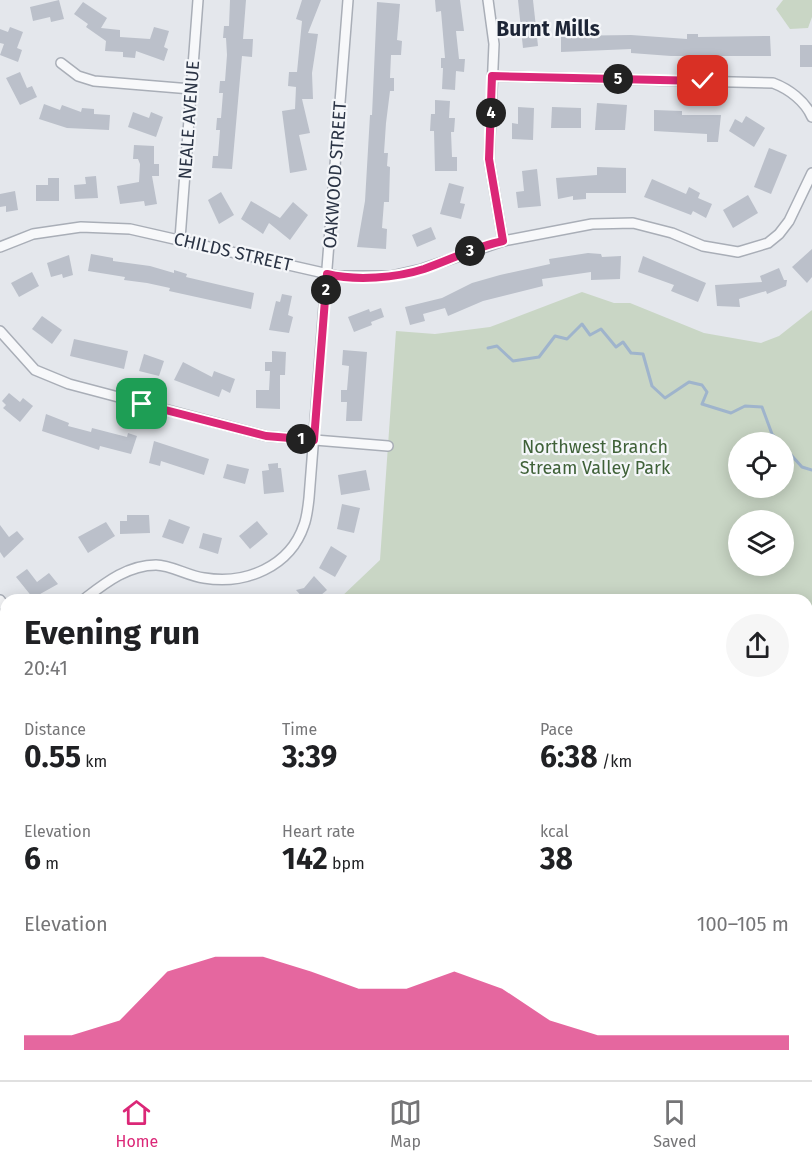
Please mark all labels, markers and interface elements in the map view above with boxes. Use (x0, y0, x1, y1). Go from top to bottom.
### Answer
district label: Burnt Mills (496, 16, 600, 42)
pin (677, 55, 728, 106)
street label: NEALE AVENUE (174, 60, 204, 180)
pin: 5 (603, 64, 633, 94)
icon: check (686, 64, 719, 97)
text: 5 (614, 69, 622, 88)
pin: 4 (476, 98, 506, 128)
street label: OAKWOOD STREET (319, 100, 351, 249)
text: 4 (486, 103, 496, 122)
street label: CHILDS STREET (172, 228, 295, 276)
pin: 3 (455, 236, 485, 266)
text: 3 (466, 241, 474, 260)
pin: 2 (311, 275, 341, 305)
text: 2 (322, 280, 330, 299)
pin (116, 378, 167, 429)
icon: arrive (125, 387, 158, 420)
pin: 1 (286, 424, 316, 454)
text: 1 (297, 429, 305, 448)
map controls (728, 432, 794, 576)
button: locate (728, 432, 794, 498)
park label: Northwest Branch Stream Valley Park (520, 436, 671, 479)
button: layers (728, 510, 794, 576)
text: Evening run (24, 613, 200, 653)
button: share (726, 614, 789, 677)
text: 20:41 (24, 656, 68, 680)
text: Distance (24, 720, 86, 739)
text: Time (282, 720, 317, 739)
text: Pace (540, 720, 573, 739)
text: 0.55 (24, 739, 81, 775)
text: 3:39 (282, 739, 337, 775)
text: 6:38 (540, 739, 598, 775)
text: km (81, 752, 107, 771)
text: /km (598, 752, 632, 771)
text: Elevation (24, 822, 91, 841)
text: Heart rate (282, 822, 355, 841)
text: kcal (540, 822, 569, 841)
text: 6 (24, 841, 41, 877)
text: 142 (282, 841, 328, 877)
text: 38 (540, 841, 573, 877)
text: m (41, 854, 59, 873)
text: bpm (328, 854, 365, 873)
text: Elevation (24, 912, 108, 936)
text: 100–105 m (697, 912, 789, 936)
tab: Home (116, 1096, 158, 1151)
tab: Map (389, 1096, 422, 1151)
tab: Saved (653, 1096, 696, 1151)

